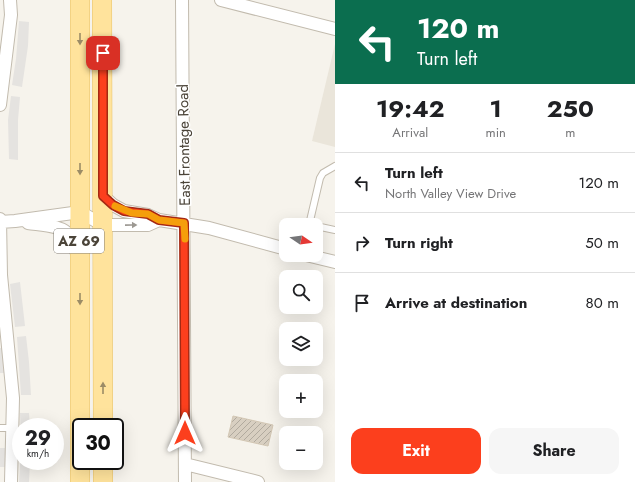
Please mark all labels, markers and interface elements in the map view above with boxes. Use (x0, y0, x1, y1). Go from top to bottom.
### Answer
text: 120 m (417, 8, 500, 49)
icon: left (351, 16, 403, 68)
one-way arrow (77, 33, 83, 46)
pin (86, 36, 120, 70)
icon: arrive (92, 42, 114, 64)
text: Turn left (417, 46, 477, 72)
street label: East Frontage Road (172, 84, 196, 206)
text: 19:42 (376, 91, 445, 126)
text: 1 (490, 91, 502, 126)
text: 250 (547, 91, 594, 126)
text: Arrival (392, 123, 428, 142)
text: min (486, 123, 506, 142)
text: m (565, 123, 575, 142)
text: Turn left (385, 162, 443, 184)
one-way arrow (77, 163, 83, 176)
icon: left (351, 172, 373, 194)
text: 120 m (579, 172, 619, 194)
text: North Valley View Drive (385, 184, 516, 203)
north arrow (279, 218, 323, 262)
map controls (279, 218, 323, 470)
one-way arrow (125, 222, 138, 228)
road number: AZ 69 (54, 229, 104, 253)
icon: right (351, 232, 373, 254)
text: Turn right (385, 232, 453, 254)
text: 50 m (585, 232, 619, 254)
button: search (279, 270, 323, 314)
icon: arrive (351, 292, 373, 314)
text: Arrive at destination (385, 292, 527, 314)
text: 80 m (586, 292, 619, 314)
one-way arrow (77, 293, 83, 306)
button: layers (279, 322, 323, 366)
button: + (279, 374, 323, 418)
one-way arrow (100, 381, 106, 394)
position arrow (164, 412, 206, 454)
speed limit sign: 30 (72, 418, 124, 470)
text: 29 (25, 424, 51, 453)
button: − (279, 426, 323, 470)
button: Exit (351, 428, 481, 474)
button: Share (489, 428, 619, 474)
text: km/h (27, 446, 49, 461)

